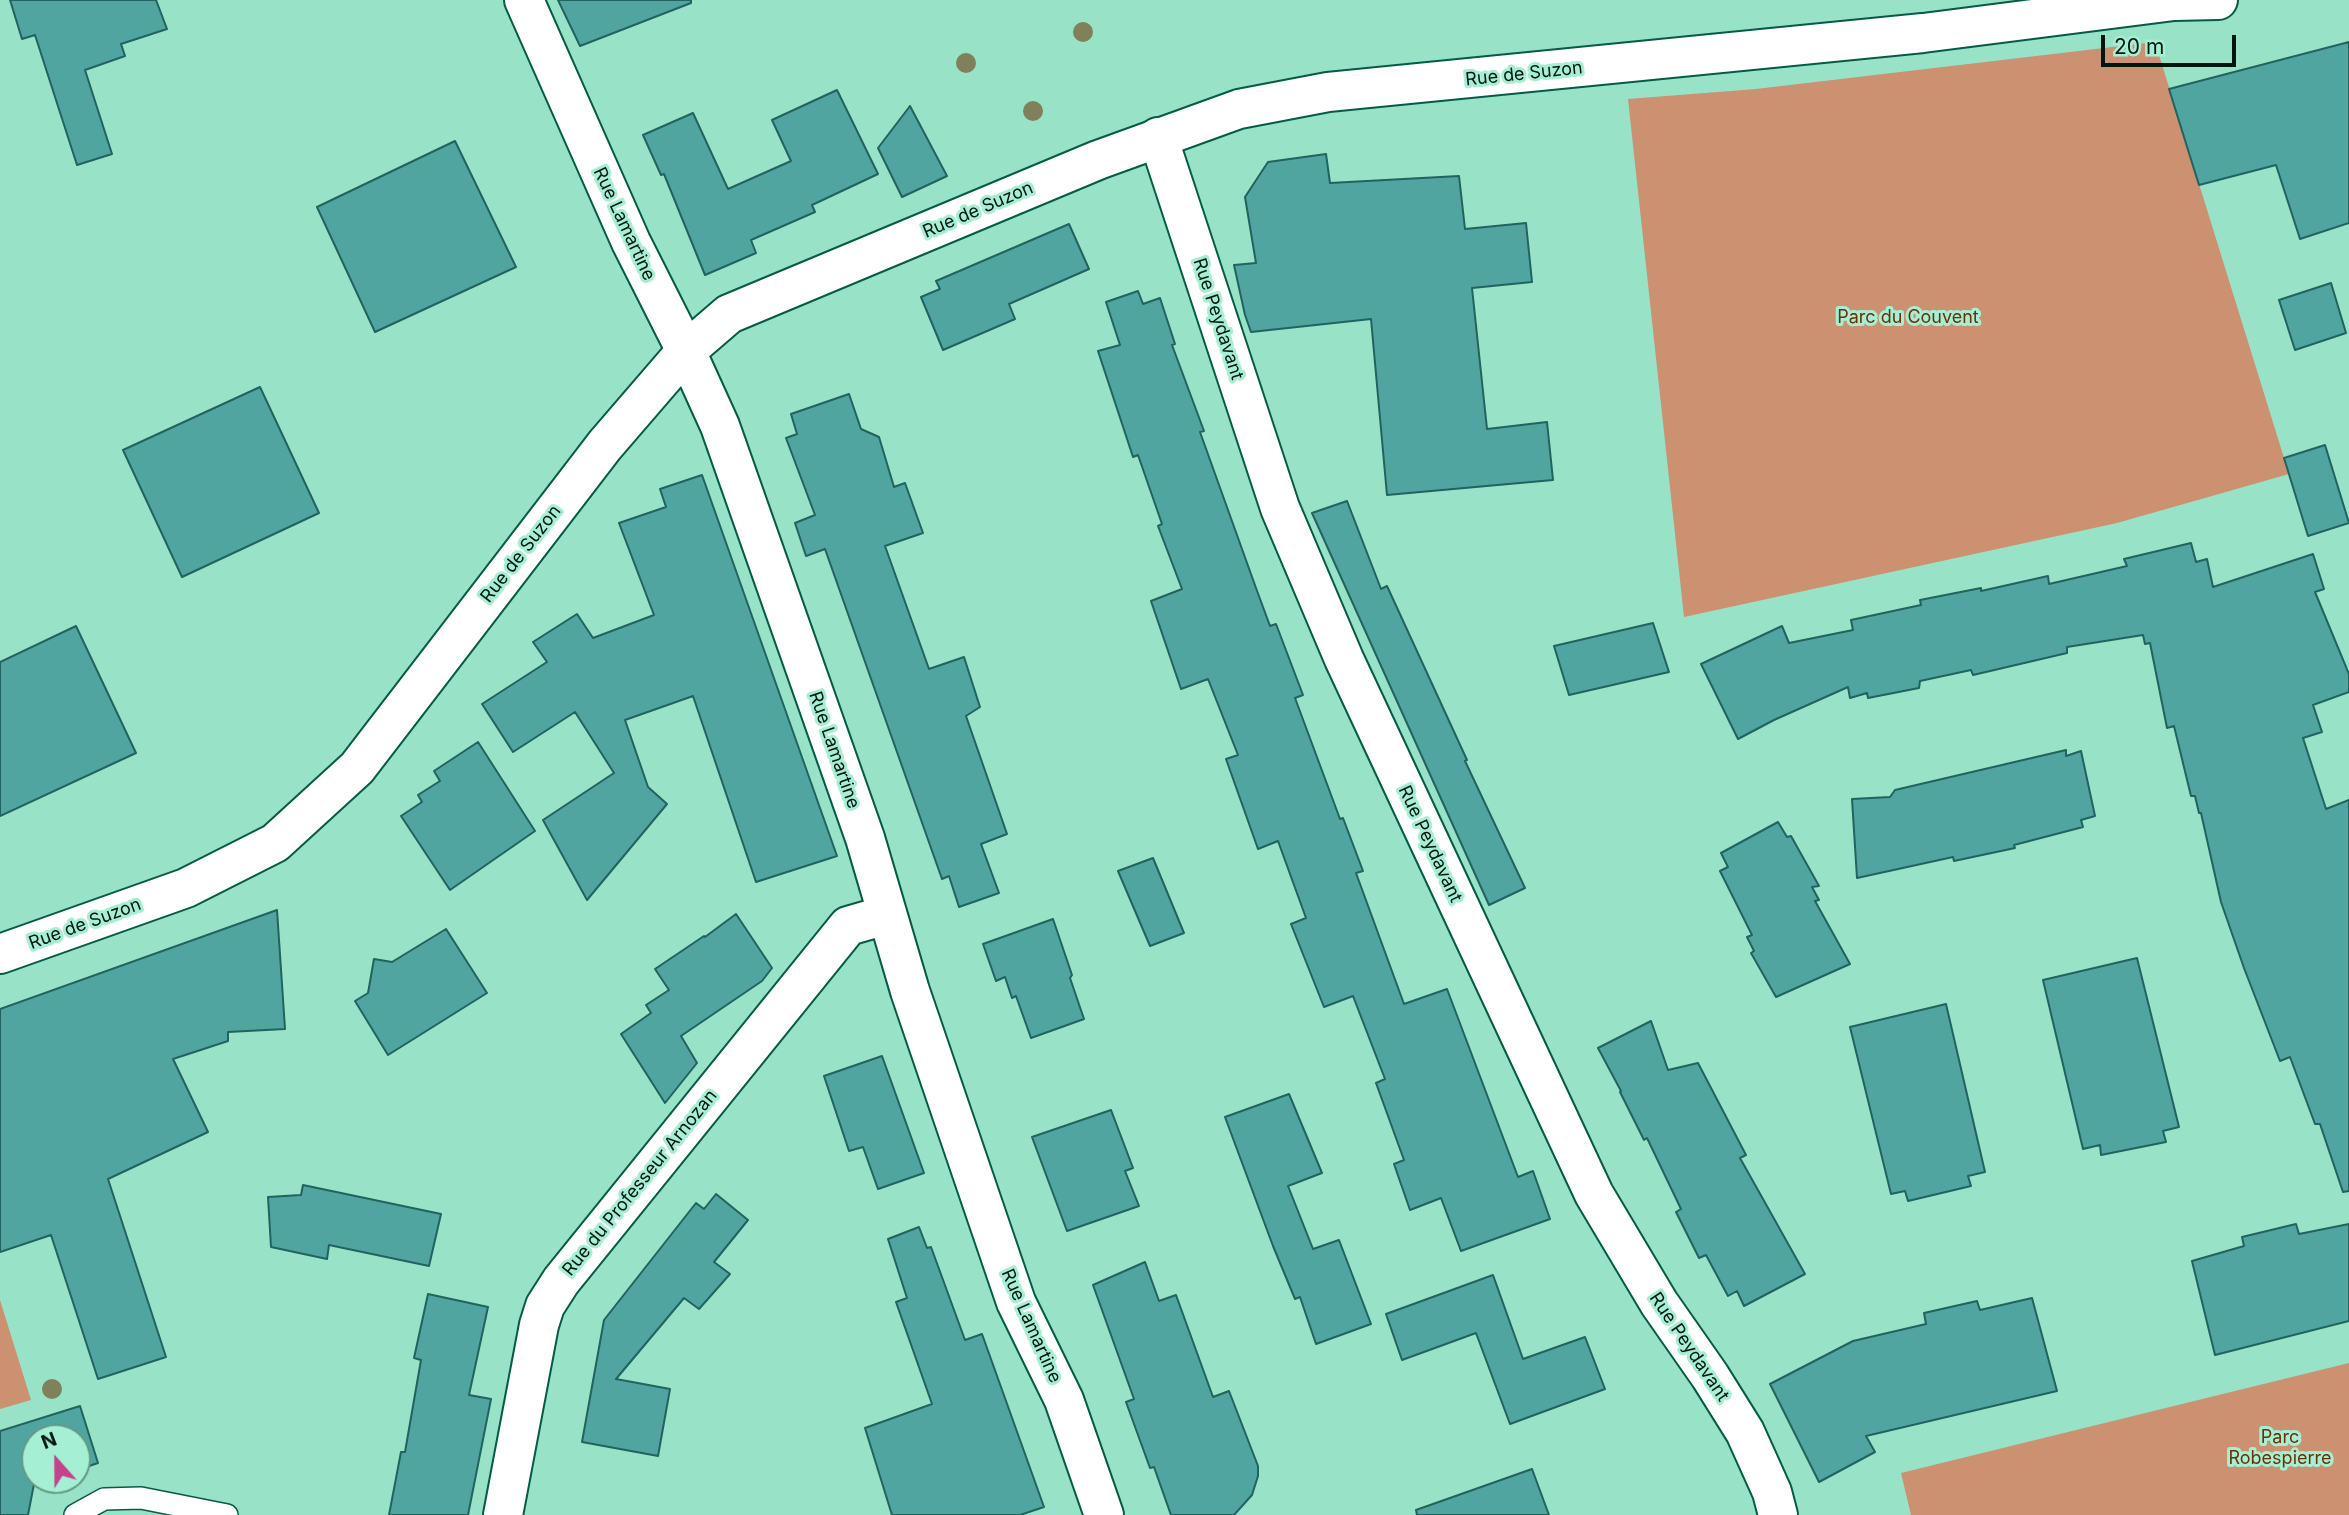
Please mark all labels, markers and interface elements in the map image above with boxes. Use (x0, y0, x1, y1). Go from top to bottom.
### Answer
scale bar (2104, 21, 2239, 65)
text: 20 m (2114, 34, 2164, 59)
street label: Rue de Suzon (1464, 57, 1584, 91)
street label: Rue Lamartine (588, 164, 660, 284)
street label: Rue de Suzon (920, 177, 1036, 243)
street label: Rue Peydavant (1188, 255, 1248, 383)
park label: Parc du Couvent (1837, 307, 1979, 329)
street label: Rue de Suzon (476, 501, 566, 607)
street label: Rue Lamartine (804, 689, 864, 811)
street label: Rue Peydavant (1393, 782, 1467, 906)
street label: Rue de Suzon (26, 894, 144, 954)
street label: Rue du Professeur Arnozan (558, 1086, 722, 1280)
street label: Rue Lamartine (996, 1266, 1066, 1386)
street label: Rue Peydavant (1645, 1288, 1733, 1406)
north arrow (21, 1424, 91, 1494)
text: N (38, 1427, 60, 1454)
park label: Parc Robespierre (2228, 1427, 2332, 1470)

